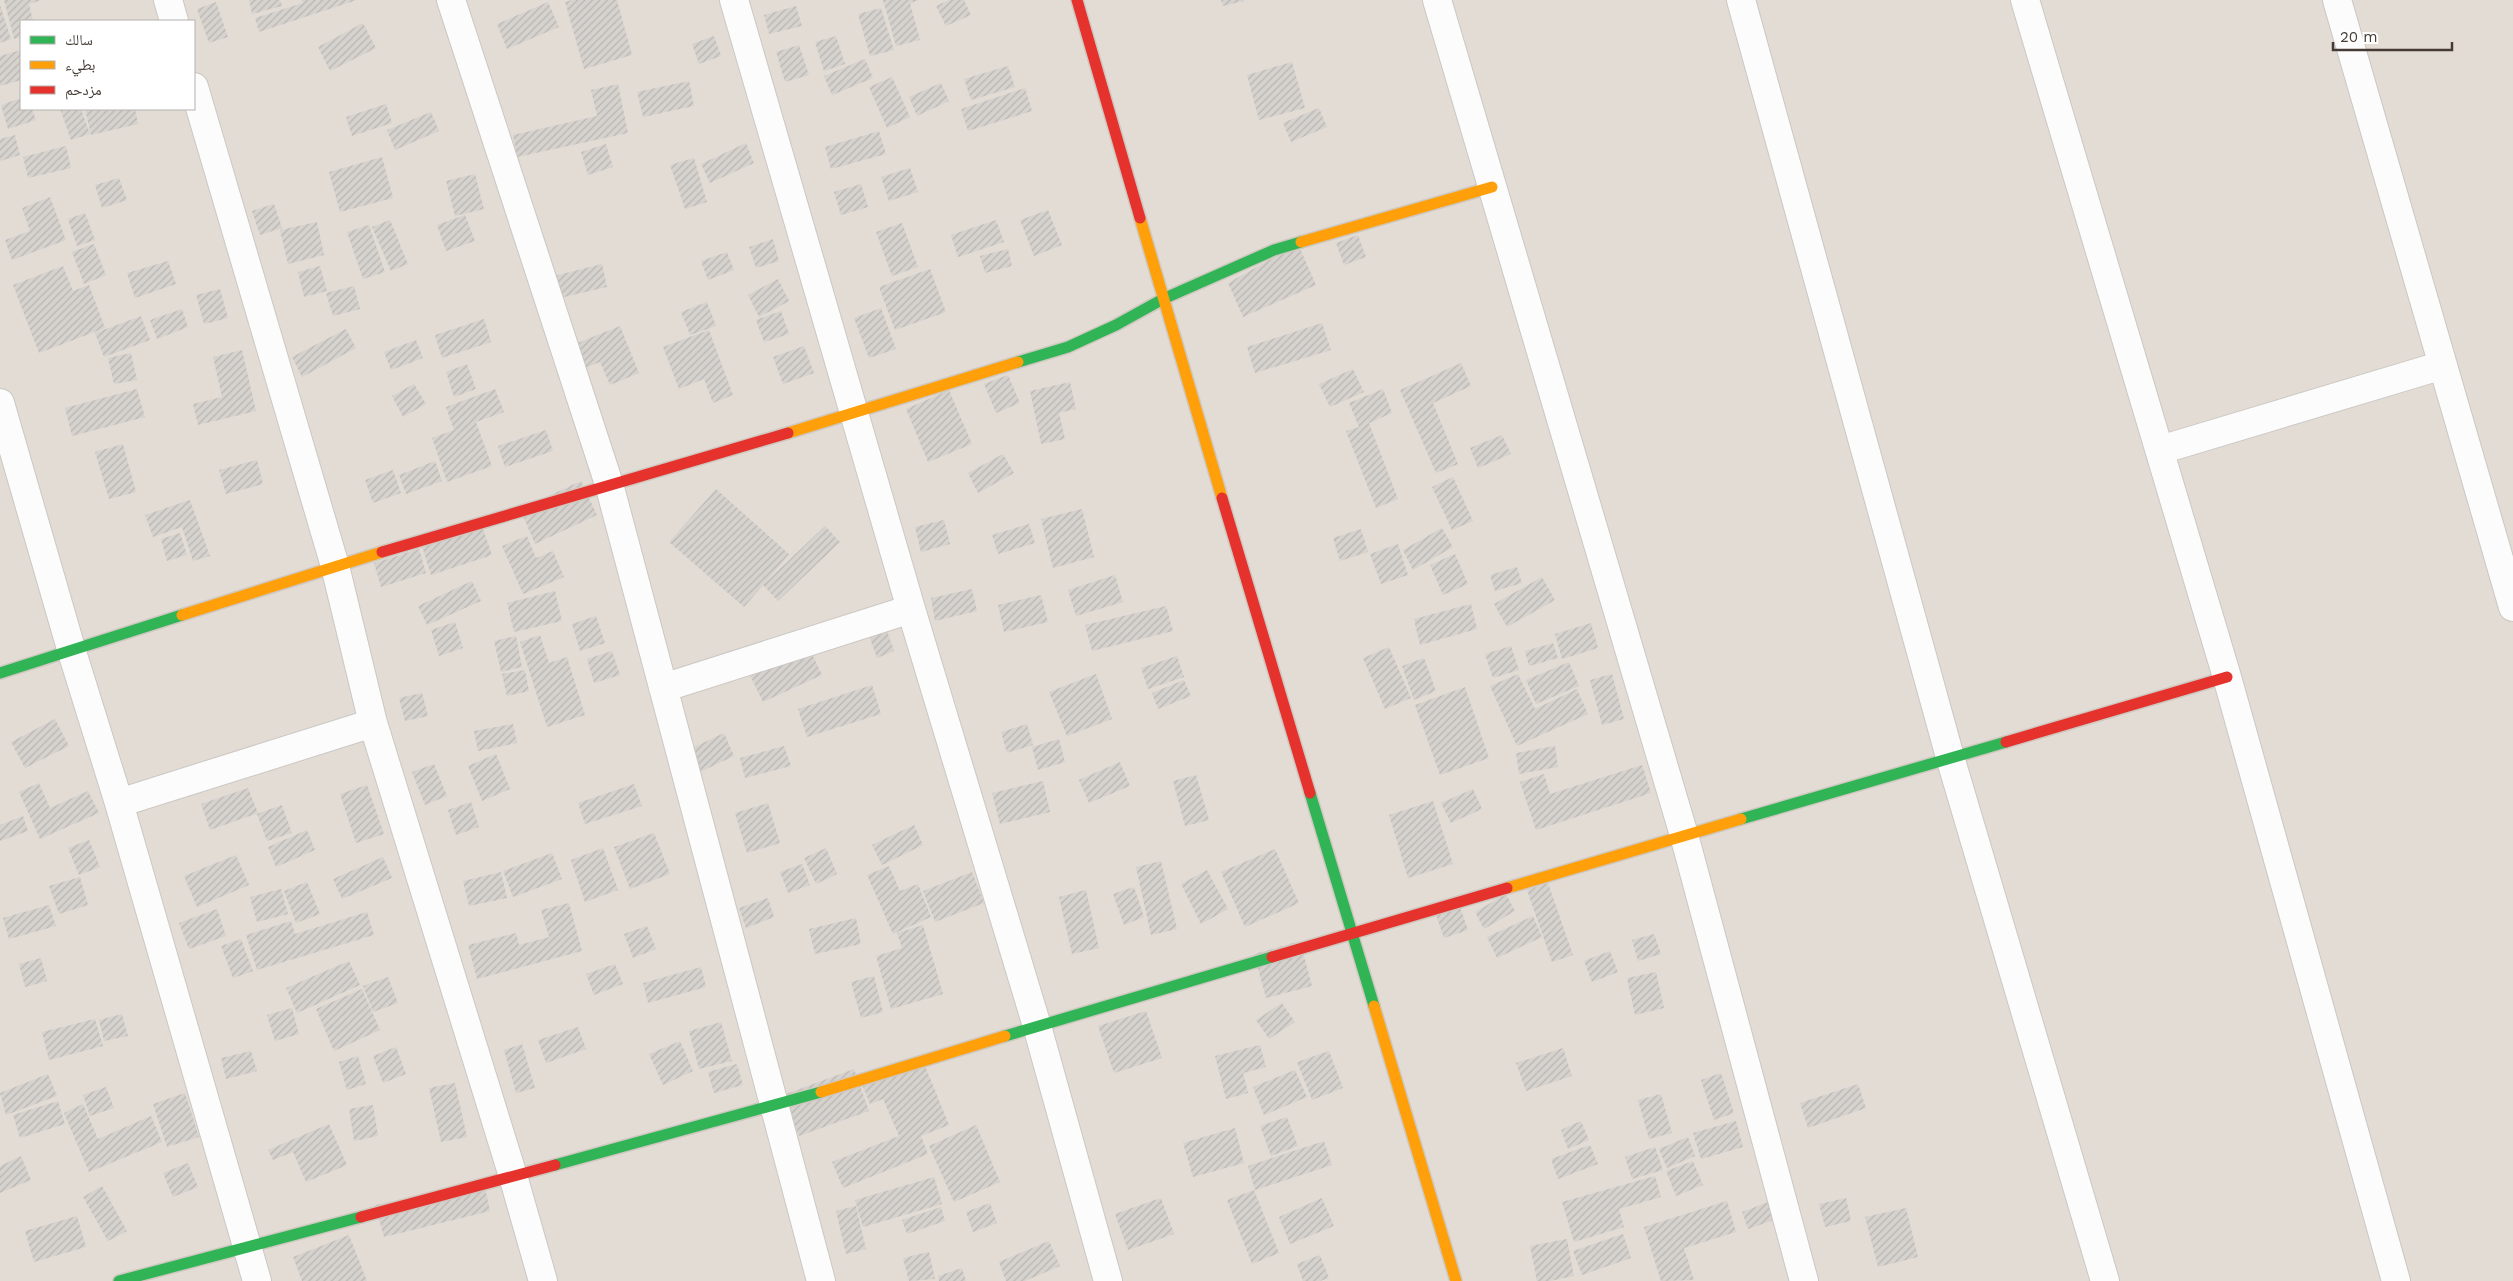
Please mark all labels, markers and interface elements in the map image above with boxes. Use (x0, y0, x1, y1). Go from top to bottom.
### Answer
legend (20, 20, 195, 110)
scale bar (2333, 20, 2452, 52)
text: 20 m (2340, 28, 2378, 46)
text: سالك (65, 31, 93, 49)
text: بطيء (65, 56, 95, 77)
text: مزدحم (65, 81, 102, 100)

